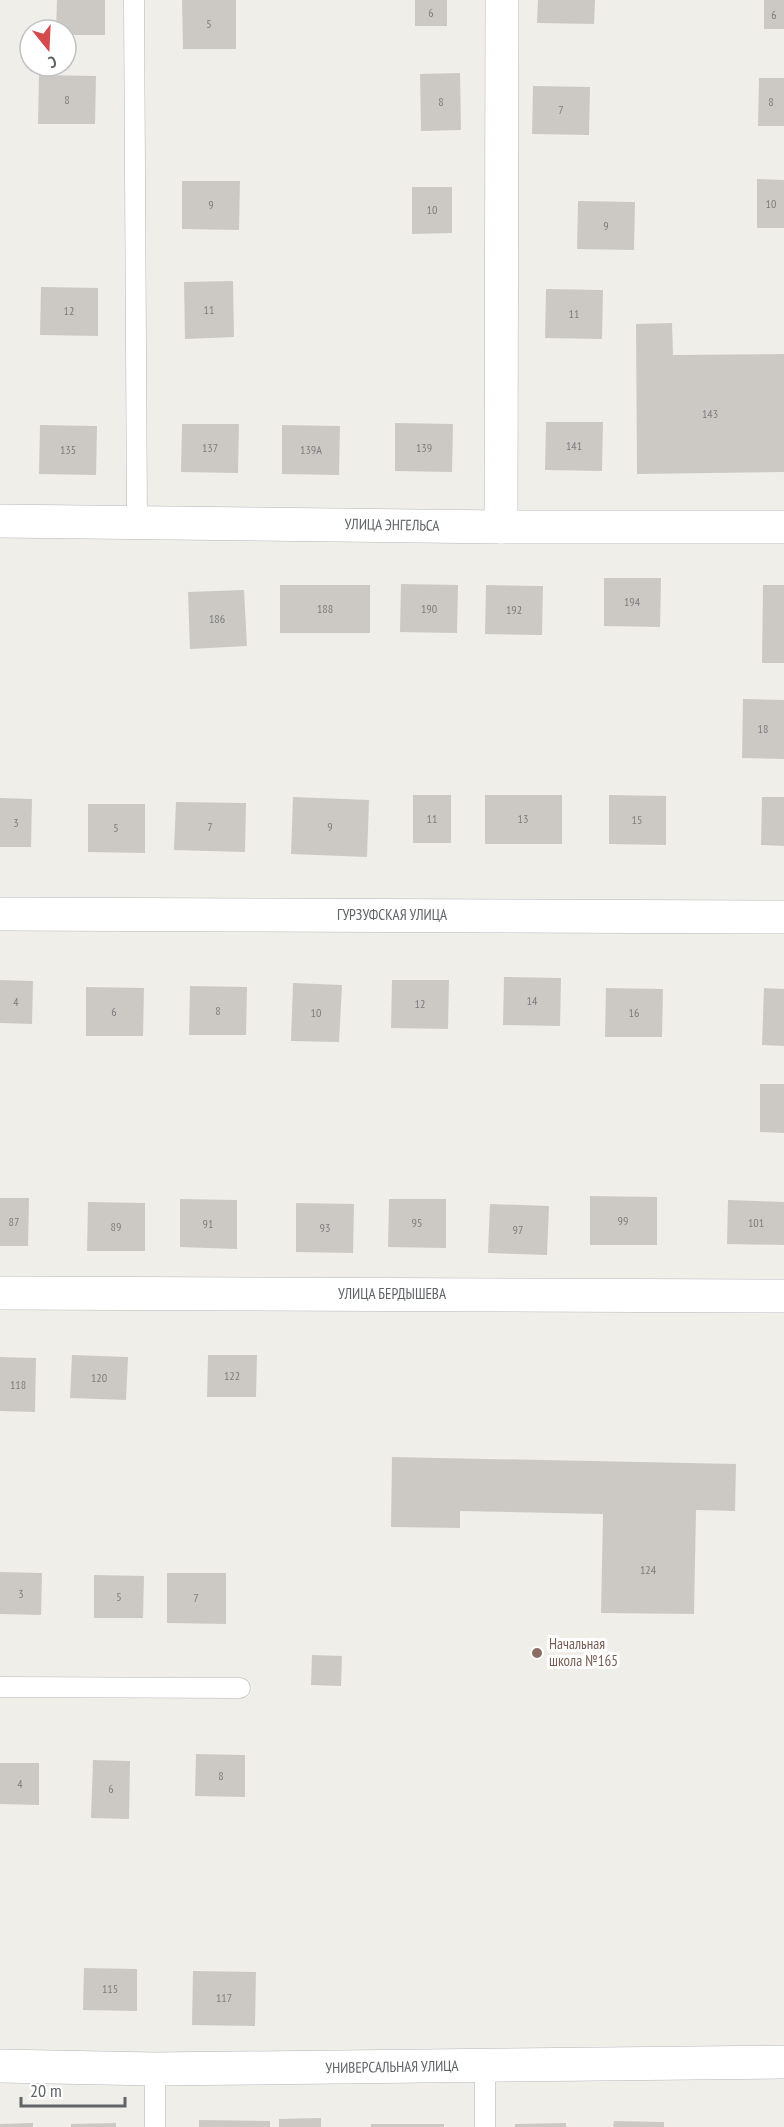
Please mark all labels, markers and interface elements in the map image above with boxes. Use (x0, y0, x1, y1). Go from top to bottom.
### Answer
house number: 6 (428, 5, 434, 20)
house number: 6 (771, 7, 777, 22)
house number: 5 (206, 16, 212, 31)
north arrow (18, 18, 78, 78)
text: С (45, 52, 59, 73)
house number: 8 (64, 92, 70, 107)
house number: 8 (438, 94, 444, 109)
house number: 8 (768, 94, 774, 109)
house number: 7 (558, 102, 564, 117)
house number: 10 (766, 196, 776, 211)
house number: 9 (208, 197, 214, 212)
house number: 10 (427, 202, 437, 217)
house number: 9 (603, 218, 609, 233)
house number: 11 (204, 302, 214, 317)
house number: 12 (64, 303, 74, 318)
house number: 11 (569, 306, 579, 321)
house number: 143 (702, 406, 718, 421)
house number: 141 (566, 438, 582, 453)
house number: 137 (202, 440, 218, 455)
house number: 139 (416, 440, 432, 455)
house number: 135 (60, 442, 76, 457)
house number: 139А (300, 442, 322, 457)
street label: УЛИЦА ЭНГЕЛЬСА (344, 514, 440, 535)
house number: 194 (624, 594, 641, 609)
house number: 188 (317, 601, 333, 616)
house number: 190 (421, 601, 437, 616)
house number: 192 (506, 602, 522, 617)
house number: 186 (209, 611, 225, 626)
house number: 18 (758, 721, 768, 736)
house number: 11 (427, 811, 437, 826)
house number: 13 (518, 811, 528, 826)
house number: 15 (632, 812, 642, 827)
house number: 3 (13, 815, 19, 830)
house number: 7 (207, 819, 213, 834)
house number: 9 (327, 819, 333, 834)
house number: 5 (113, 820, 119, 835)
street label: ГУРЗУФСКАЯ УЛИЦА (337, 905, 448, 924)
house number: 14 (527, 993, 538, 1008)
house number: 4 (13, 994, 19, 1009)
house number: 12 (415, 996, 425, 1011)
house number: 8 (215, 1003, 221, 1018)
house number: 6 (111, 1004, 117, 1019)
house number: 10 (311, 1005, 321, 1020)
house number: 16 (629, 1005, 639, 1020)
house number: 99 (618, 1213, 628, 1228)
house number: 87 (9, 1214, 19, 1229)
house number: 95 (412, 1215, 422, 1230)
house number: 101 (748, 1215, 764, 1230)
house number: 91 (203, 1216, 213, 1231)
house number: 89 (111, 1219, 121, 1234)
house number: 93 (320, 1220, 330, 1235)
house number: 97 (513, 1222, 523, 1237)
street label: УЛИЦА БЕРДЫШЕВА (338, 1284, 447, 1303)
house number: 122 (224, 1368, 240, 1383)
house number: 120 (91, 1370, 107, 1385)
house number: 118 (10, 1377, 26, 1392)
house number: 124 (640, 1562, 657, 1577)
house number: 3 (18, 1586, 24, 1601)
house number: 5 (116, 1589, 122, 1604)
house number: 7 (193, 1590, 199, 1605)
place label: Начальная школа №165 (549, 1634, 618, 1670)
marker: Начальная школа №165 (530, 1646, 544, 1660)
house number: 8 (218, 1768, 224, 1783)
house number: 4 (17, 1776, 23, 1791)
house number: 6 (108, 1781, 114, 1796)
house number: 115 (102, 1981, 118, 1996)
house number: 117 (216, 1990, 232, 2005)
street label: УНИВЕРСАЛЬНАЯ УЛИЦА (325, 2056, 460, 2077)
scale bar (21, 2070, 124, 2108)
text: 20 m (30, 2079, 62, 2102)

